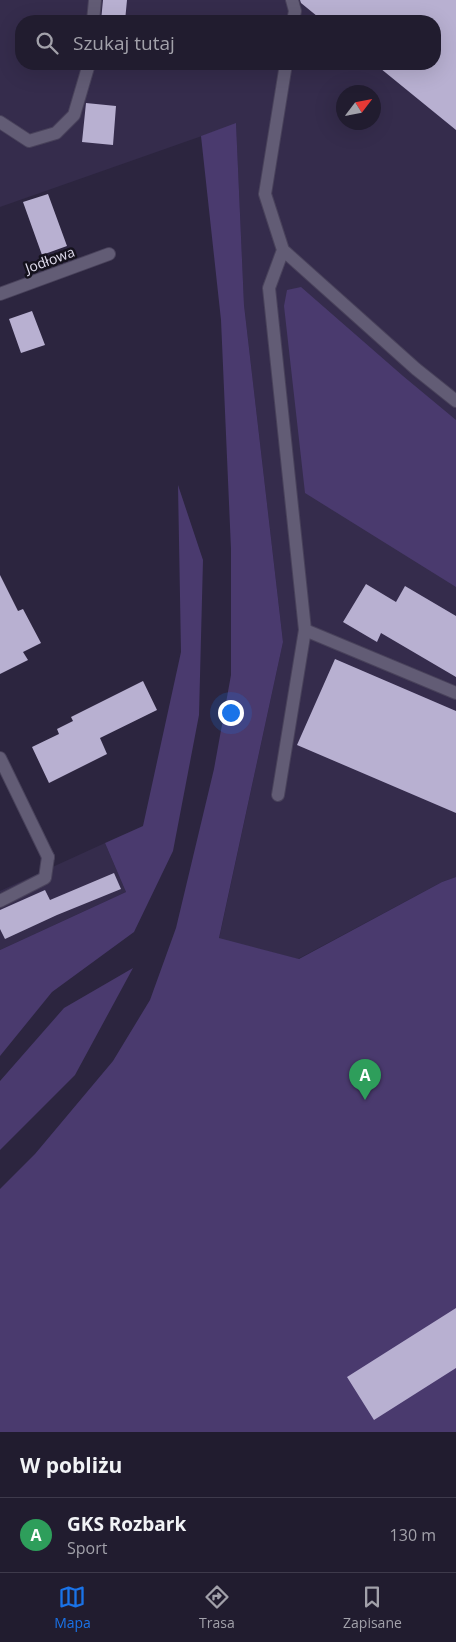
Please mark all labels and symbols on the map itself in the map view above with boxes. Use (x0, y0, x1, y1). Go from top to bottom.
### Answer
north arrow (336, 85, 381, 130)
street label: Jodłowa (21, 242, 77, 278)
your location (218, 700, 244, 726)
pin: A (349, 1059, 381, 1100)

